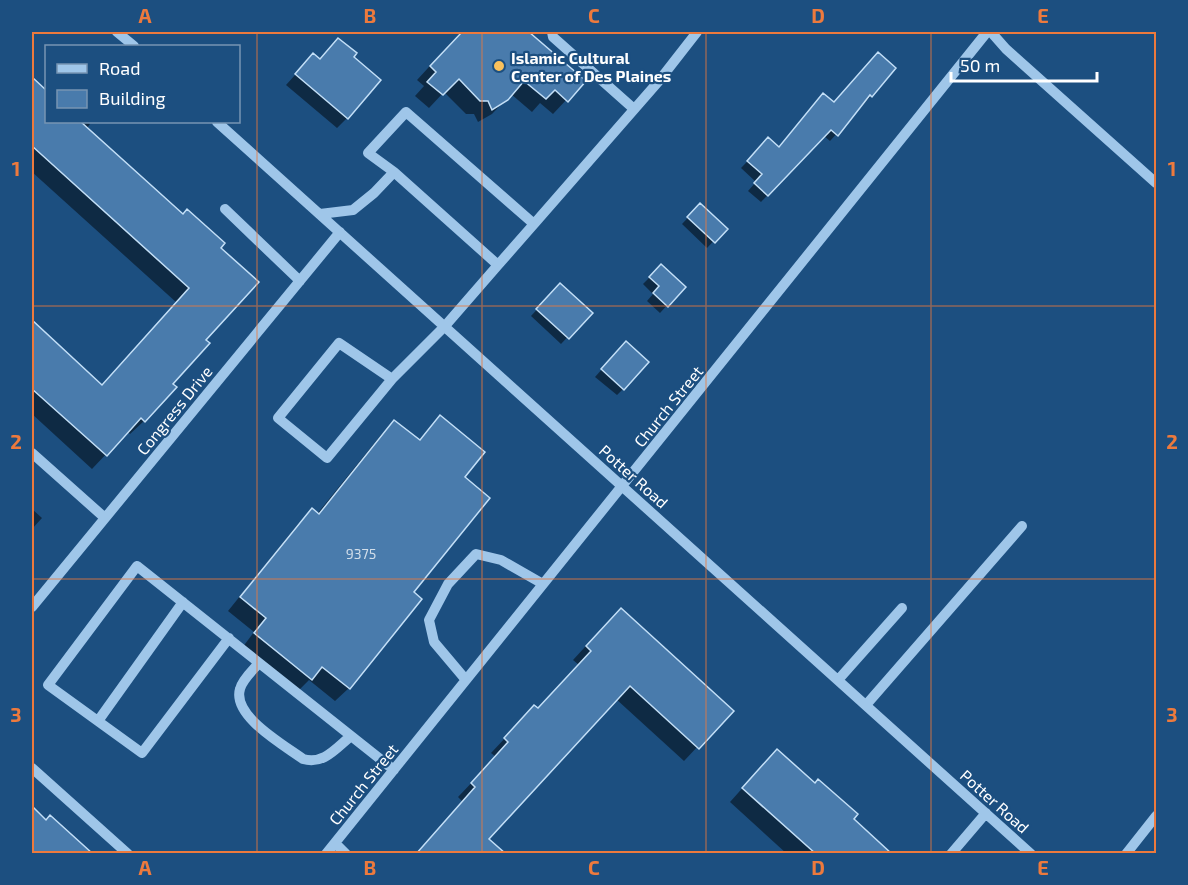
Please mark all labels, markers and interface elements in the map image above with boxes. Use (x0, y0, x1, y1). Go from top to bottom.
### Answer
text: A (138, 3, 152, 27)
text: B (364, 3, 376, 27)
text: C (588, 3, 600, 27)
text: D (811, 3, 825, 27)
text: E (1037, 3, 1049, 27)
legend (45, 45, 240, 123)
scale bar (951, 45, 1096, 83)
place label: Islamic Cultural Center of Des Plaines (511, 48, 671, 85)
text: 50 m (960, 54, 1000, 76)
text: Road (99, 57, 140, 79)
marker: Islamic Cultural Center of Des Plaines (492, 59, 506, 73)
text: Building (99, 87, 166, 109)
text: 1 (12, 156, 20, 180)
text: 1 (1168, 156, 1176, 180)
street label: Congress Drive (132, 362, 216, 458)
street label: Church Street (629, 362, 707, 450)
text: 2 (10, 429, 22, 453)
text: 2 (1166, 429, 1178, 453)
street label: Potter Road (596, 440, 672, 512)
house number: 9375 (346, 545, 376, 562)
text: 3 (10, 702, 22, 726)
text: 3 (1166, 702, 1178, 726)
street label: Church Street (324, 740, 402, 828)
street label: Potter Road (957, 765, 1033, 837)
text: A (138, 855, 152, 879)
text: B (364, 855, 376, 879)
text: C (588, 855, 600, 879)
text: D (811, 855, 825, 879)
text: E (1037, 855, 1049, 879)

